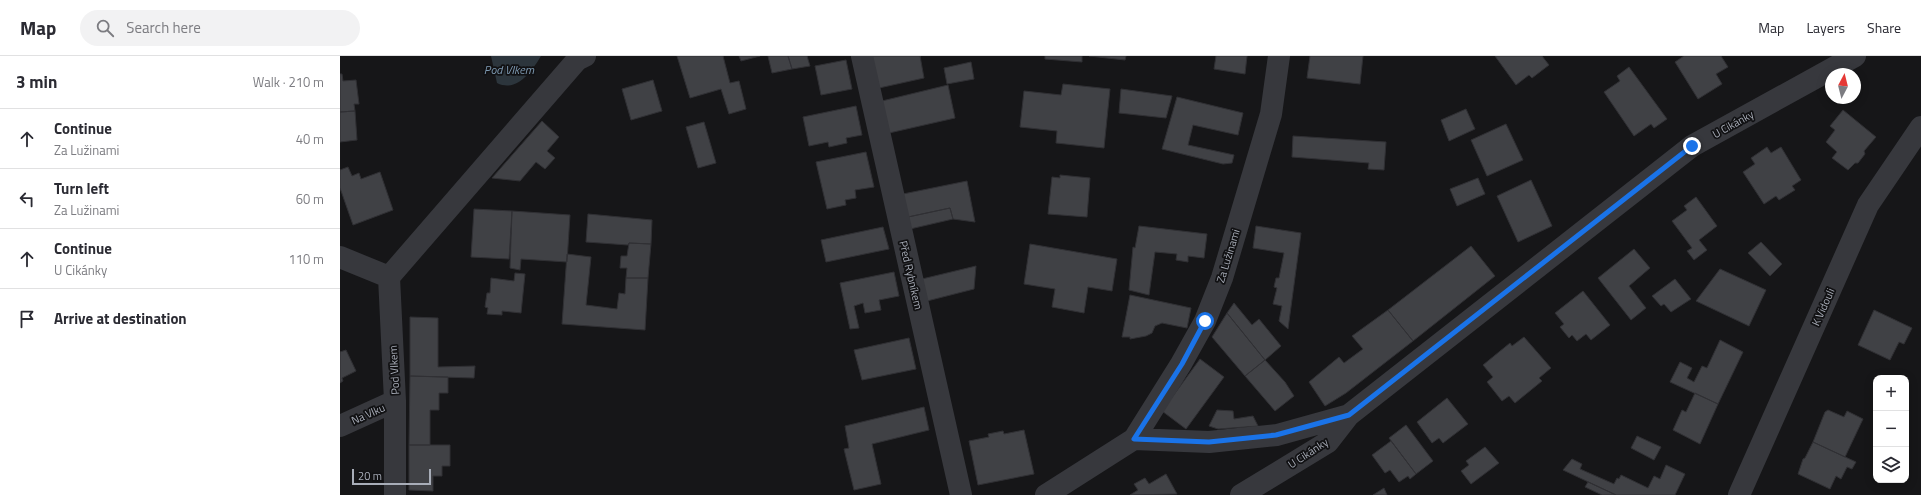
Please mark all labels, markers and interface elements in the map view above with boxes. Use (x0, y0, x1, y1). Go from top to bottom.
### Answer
search box (80, 10, 360, 46)
text: Map (20, 13, 56, 42)
text: Search here (126, 16, 201, 39)
icon: search (94, 17, 116, 39)
text: Map (1758, 17, 1784, 38)
text: Layers (1806, 17, 1845, 38)
text: Share (1867, 17, 1901, 38)
water label: Pod Vlkem (484, 60, 535, 79)
north arrow (1825, 68, 1861, 104)
text: 3 min (16, 69, 57, 95)
text: Walk · 210 m (253, 72, 324, 92)
street label: U Cikánky (1709, 106, 1757, 142)
text: Continue (54, 117, 112, 140)
icon: ahead (16, 128, 38, 150)
text: 40 m (296, 129, 324, 149)
route end (1683, 137, 1701, 155)
text: Za Lužinami (54, 140, 119, 160)
text: Turn left (54, 177, 109, 200)
icon: left (16, 188, 38, 210)
text: 60 m (296, 189, 324, 209)
text: Za Lužinami (54, 200, 119, 220)
street label: Za Lužinami (1212, 227, 1244, 285)
text: Continue (54, 237, 112, 260)
street label: Před Rybníkem (895, 239, 927, 311)
icon: ahead (16, 248, 38, 270)
text: 110 m (288, 249, 324, 269)
text: U Cikánky (54, 260, 107, 280)
street label: K Vidouli (1808, 286, 1838, 328)
text: Arrive at destination (54, 307, 187, 330)
icon: arrive (16, 308, 38, 330)
route start (1196, 312, 1214, 330)
street label: Pod Vlkem (385, 345, 403, 395)
map controls (1873, 375, 1909, 483)
button: + (1873, 375, 1909, 411)
street label: Na Vlku (349, 399, 388, 429)
button: − (1873, 411, 1909, 447)
street label: U Cikánky (1285, 434, 1332, 472)
button: layers (1873, 447, 1909, 483)
scale bar (352, 467, 431, 486)
text: 20 m (358, 468, 382, 484)

